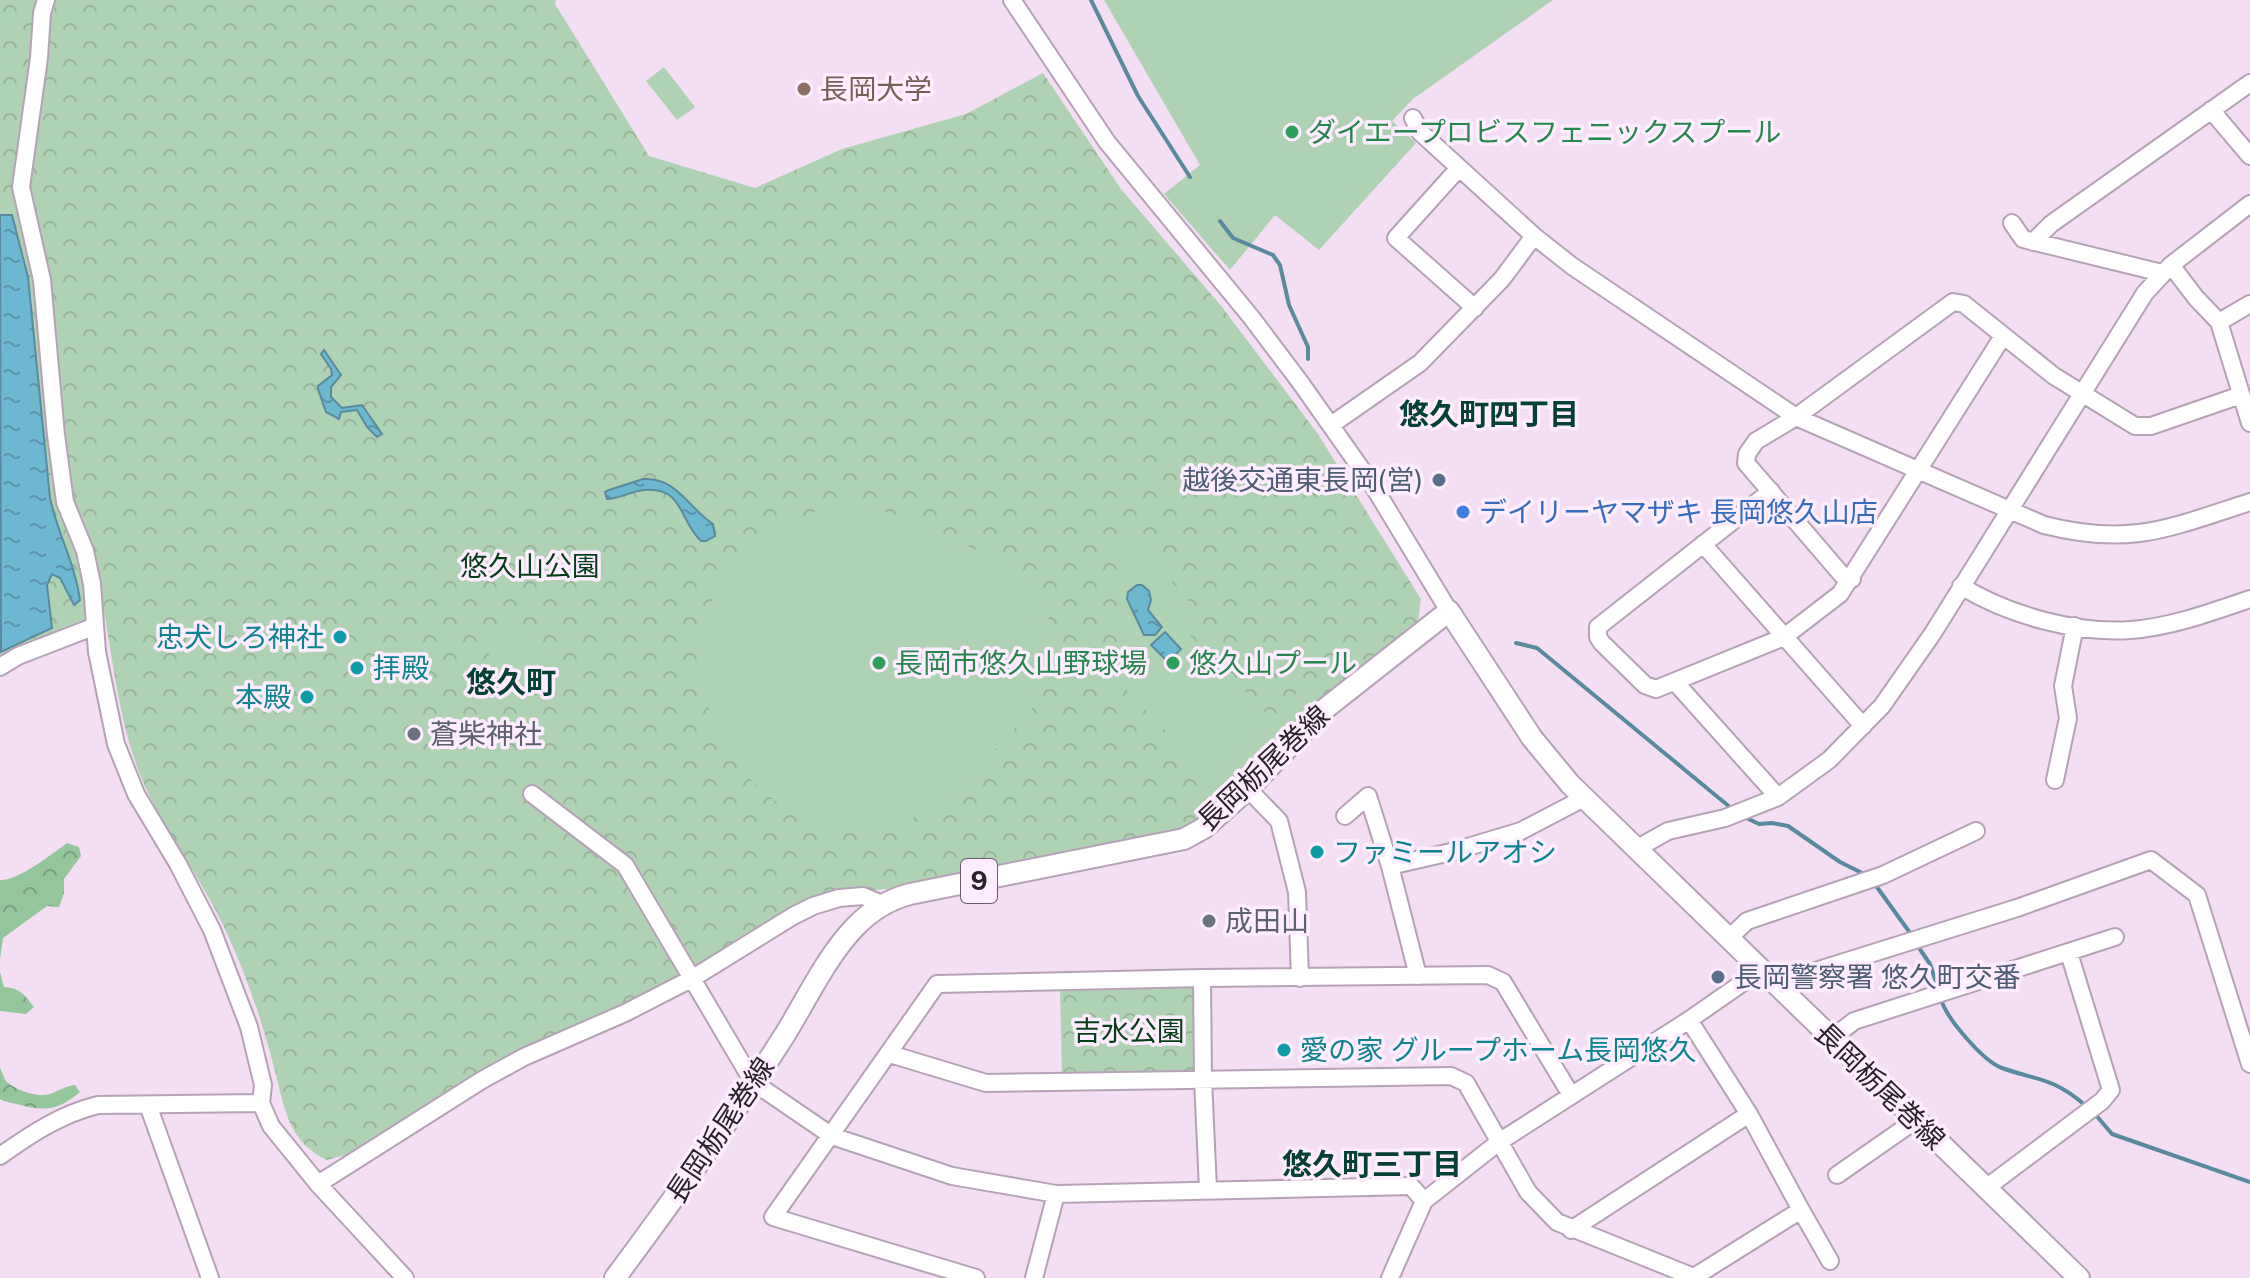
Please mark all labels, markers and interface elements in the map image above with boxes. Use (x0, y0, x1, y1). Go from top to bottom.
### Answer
place label: 長岡大学 (820, 72, 932, 105)
marker: 長岡大学 (795, 80, 813, 98)
place label: ダイエープロビスフェニックスプール (1308, 115, 1781, 148)
marker: ダイエープロビスフェニックスプール (1283, 123, 1301, 141)
district label: 悠久町四丁目 (1399, 396, 1579, 432)
place label: 越後交通東長岡(営) (1182, 463, 1423, 496)
marker: 越後交通東長岡(営) (1430, 471, 1448, 489)
place label: デイリーヤマザキ 長岡悠久山店 (1479, 495, 1878, 528)
marker: デイリーヤマザキ 長岡悠久山店 (1454, 503, 1472, 521)
park label: 悠久山公園 (460, 549, 600, 582)
place label: 忠犬しろ神社 (156, 620, 324, 653)
marker: 忠犬しろ神社 (331, 628, 349, 646)
place label: 長岡市悠久山野球場 (895, 646, 1147, 679)
place label: 悠久山プール (1189, 646, 1357, 679)
place label: 拝殿 (373, 651, 429, 684)
marker: 長岡市悠久山野球場 (870, 654, 888, 672)
marker: 悠久山プール (1164, 654, 1182, 672)
marker: 拝殿 (348, 659, 366, 677)
district label: 悠久町 (466, 664, 556, 700)
place label: 本殿 (235, 680, 291, 713)
marker: 本殿 (298, 688, 316, 706)
street label: 長岡栃尾巻線 (1190, 698, 1335, 837)
place label: 蒼柴神社 (430, 717, 542, 750)
marker: 蒼柴神社 (405, 725, 423, 743)
place label: ファミールアオシ (1333, 835, 1557, 868)
marker: ファミールアオシ (1308, 843, 1326, 861)
road number: 9 (961, 859, 997, 903)
place label: 成田山 (1225, 904, 1309, 937)
marker: 成田山 (1200, 912, 1218, 930)
place label: 長岡警察署 悠久町交番 (1734, 960, 2021, 993)
marker: 長岡警察署 悠久町交番 (1709, 968, 1727, 986)
park label: 吉水公園 (1073, 1014, 1185, 1047)
street label: 長岡栃尾巻線 (1808, 1015, 1952, 1156)
place label: 愛の家 グループホーム長岡悠久 (1300, 1033, 1696, 1066)
marker: 愛の家 グループホーム長岡悠久 (1275, 1041, 1293, 1059)
street label: 長岡栃尾巻線 (659, 1051, 780, 1209)
district label: 悠久町三丁目 (1282, 1146, 1462, 1182)

